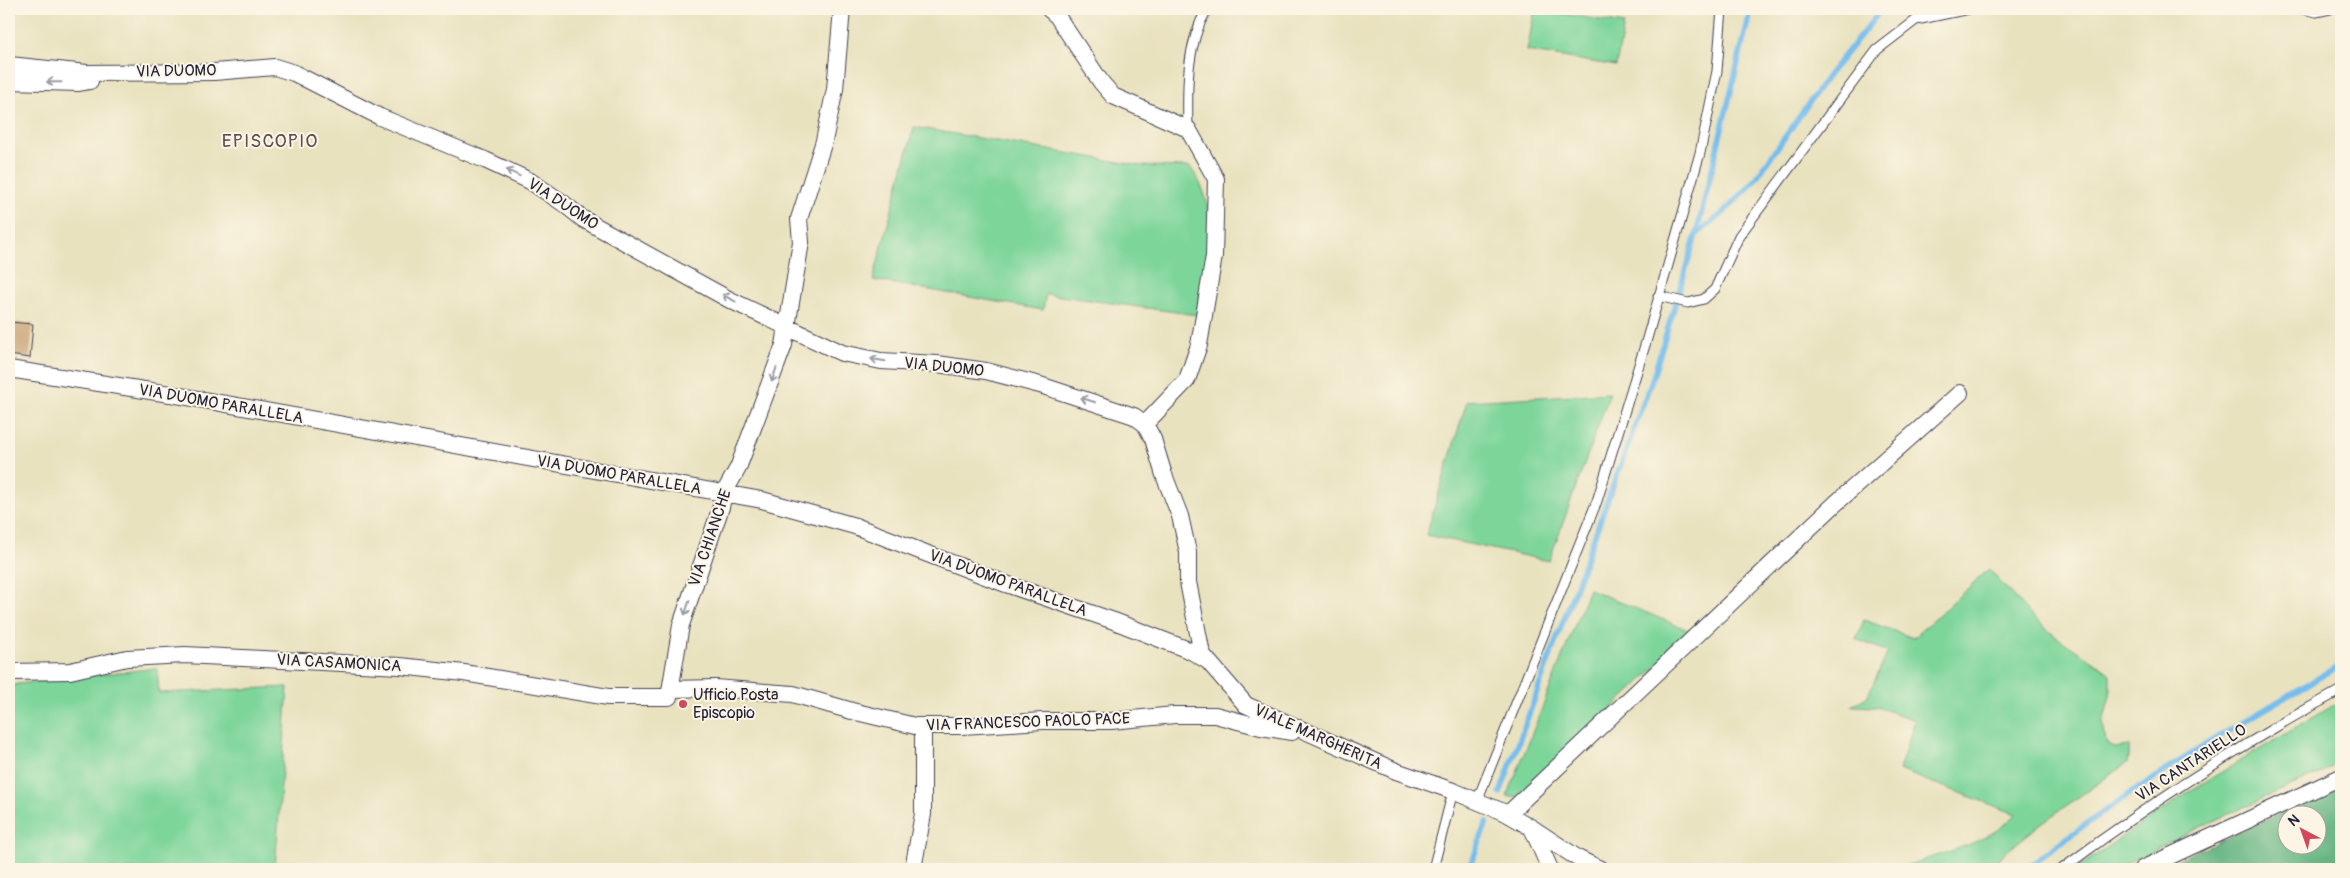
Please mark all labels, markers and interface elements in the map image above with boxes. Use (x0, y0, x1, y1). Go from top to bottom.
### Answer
street label: VIA DUOMO (136, 60, 216, 82)
one-way arrow (46, 77, 62, 87)
district label: EPISCOPIO (222, 129, 318, 153)
one-way arrow (506, 168, 521, 177)
street label: VIA DUOMO (524, 174, 602, 234)
one-way arrow (722, 293, 736, 303)
street label: VIA DUOMO (903, 353, 985, 381)
one-way arrow (870, 355, 886, 365)
one-way arrow (769, 366, 778, 382)
street label: VIA DUOMO PARALLELA (137, 380, 305, 428)
one-way arrow (1080, 395, 1096, 405)
street label: VIA DUOMO PARALLELA (535, 451, 703, 499)
street label: VIA CHIANCHE (684, 487, 736, 589)
street label: VIA DUOMO PARALLELA (926, 545, 1090, 621)
one-way arrow (681, 600, 691, 616)
street label: VIA CASAMONICA (276, 650, 402, 676)
place label: Ufficio Posta Episcopio (693, 685, 778, 723)
marker: Ufficio Posta Episcopio (677, 698, 689, 710)
street label: VIALE MARGHERITA (1251, 700, 1385, 774)
street label: VIA FRANCESCO PAOLO PACE (926, 708, 1130, 736)
street label: VIA CANTARIELLO (2132, 720, 2250, 806)
north arrow (2278, 806, 2328, 856)
text: N (2285, 811, 2303, 830)

